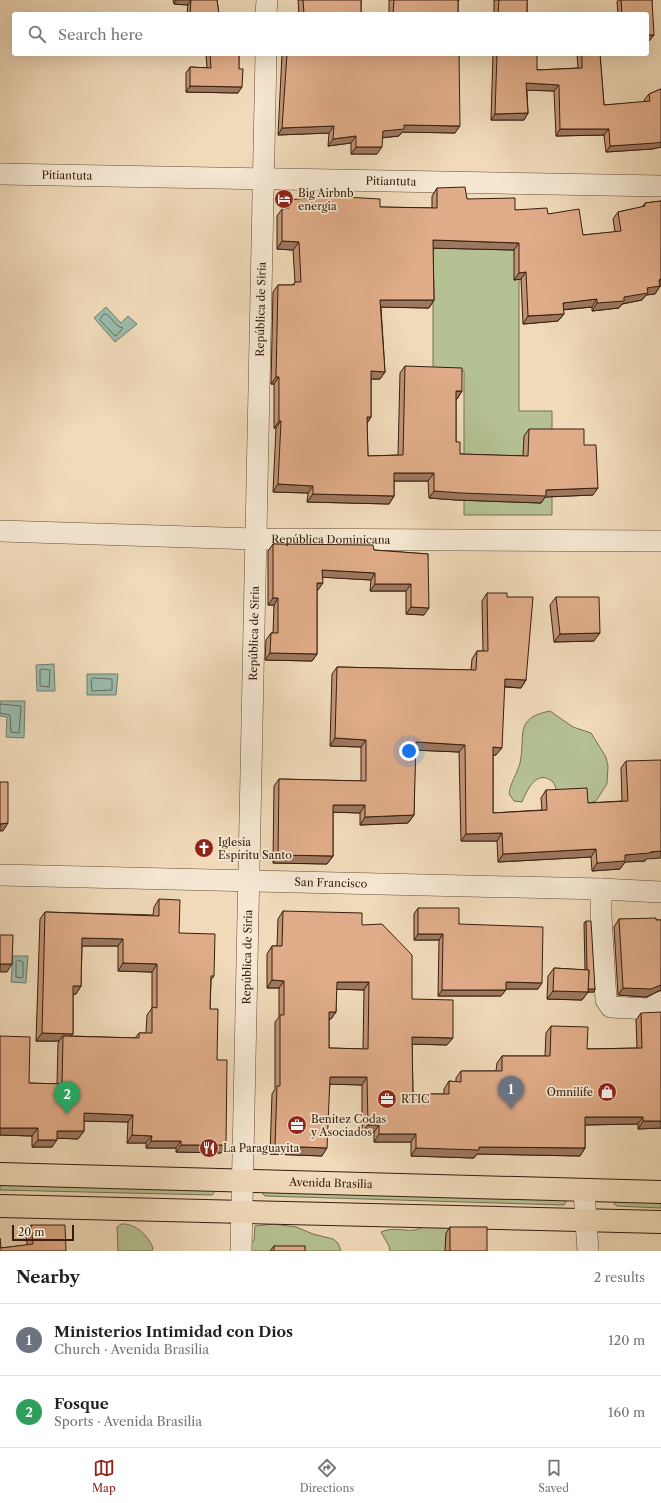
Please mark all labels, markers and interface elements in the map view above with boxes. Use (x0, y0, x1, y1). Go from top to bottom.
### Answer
search box (12, 12, 649, 56)
icon: search (26, 23, 48, 45)
text: Search here (58, 25, 143, 44)
street label: Pitiantuta (41, 168, 93, 183)
street label: Pitiantuta (365, 174, 417, 189)
place label: Big Airbnb energia (298, 186, 354, 213)
hotel icon: Big Airbnb energia (273, 188, 295, 210)
street label: República de Siria (253, 261, 269, 357)
street label: República Dominicana (271, 532, 391, 547)
street label: República de Siria (246, 585, 262, 681)
your location (399, 741, 419, 761)
place label: Iglesia Espíritu Santo (218, 835, 292, 862)
church icon: Iglesia Espíritu Santo (193, 837, 215, 859)
street label: San Francisco (294, 875, 368, 891)
street label: República de Siria (239, 909, 255, 1005)
pin: 1 (498, 1076, 524, 1109)
pin: 2 (54, 1081, 80, 1114)
shop icon: Omnilife (596, 1081, 618, 1103)
place label: Omnilife (547, 1085, 593, 1099)
office icon: RTIC (376, 1088, 398, 1110)
place label: RTIC (401, 1092, 430, 1106)
place label: Benítez Codas y Asociados (310, 1112, 386, 1139)
office icon: Benítez Codas y Asociados (286, 1114, 308, 1136)
restaurant icon: La Paraguayita (198, 1137, 220, 1159)
place label: La Paraguayita (223, 1141, 300, 1155)
street label: Avenida Brasilia (288, 1175, 373, 1191)
scale bar (12, 1223, 74, 1242)
text: 20 m (18, 1225, 44, 1239)
text: Nearby (16, 1267, 80, 1287)
text: 2 results (594, 1269, 645, 1285)
text: Ministerios Intimidad con Dios (54, 1322, 293, 1341)
text: 1 (26, 1332, 32, 1348)
text: 120 m (608, 1332, 645, 1348)
text: Church · Avenida Brasilia (54, 1341, 209, 1357)
text: Fosque (54, 1394, 109, 1413)
text: 2 (25, 1404, 33, 1420)
text: 160 m (608, 1404, 645, 1420)
text: Sports · Avenida Brasilia (54, 1413, 202, 1429)
tab: Map (92, 1457, 116, 1495)
tab: Directions (300, 1457, 354, 1495)
tab: Saved (538, 1457, 569, 1495)

